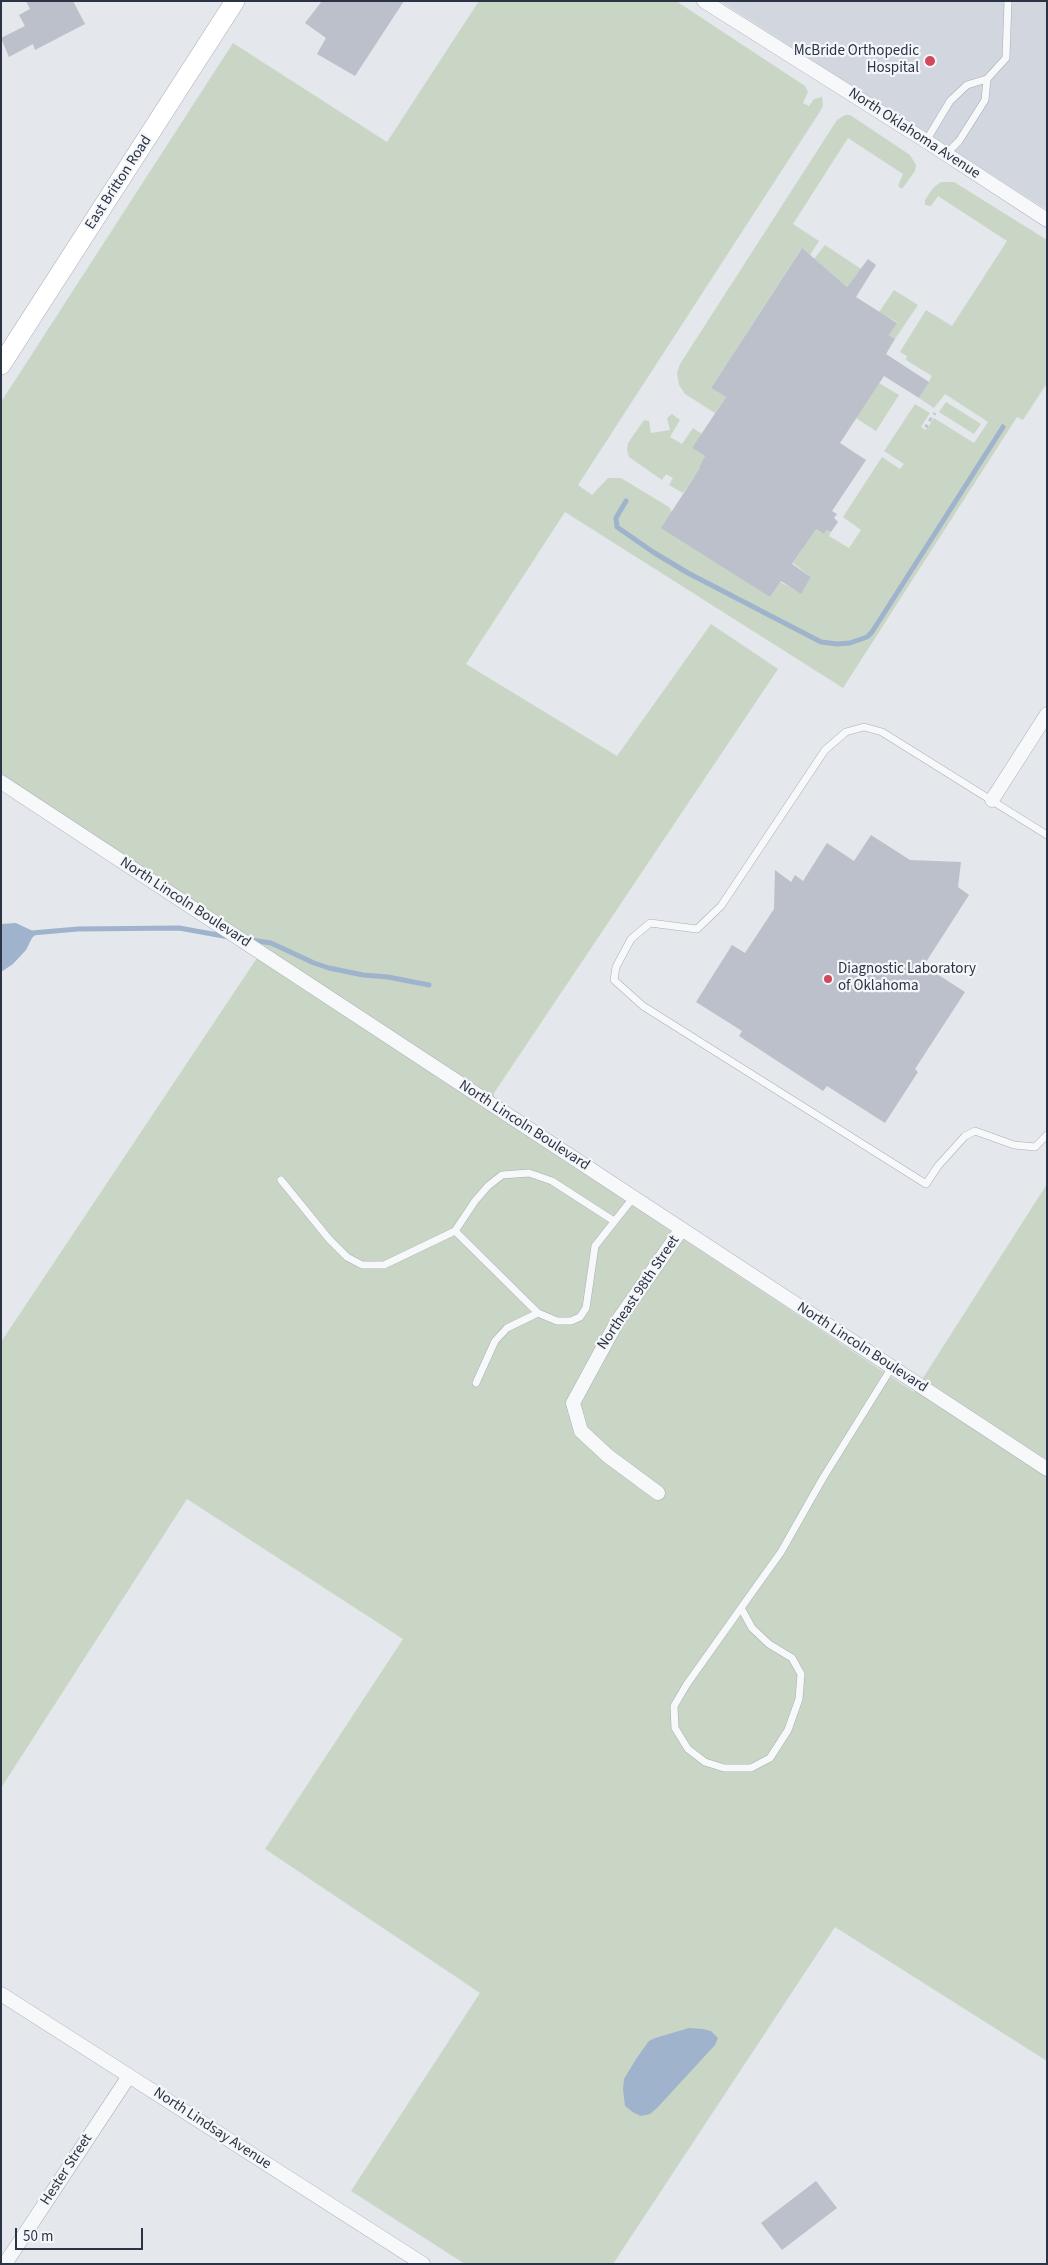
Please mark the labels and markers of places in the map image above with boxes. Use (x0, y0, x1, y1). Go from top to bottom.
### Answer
place label: McBride Orthopedic Hospital (794, 43, 919, 78)
marker: McBride Orthopedic Hospital (923, 54, 937, 68)
place label: Diagnostic Laboratory of Oklahoma (838, 961, 976, 996)
marker: Diagnostic Laboratory of Oklahoma (822, 973, 834, 985)

